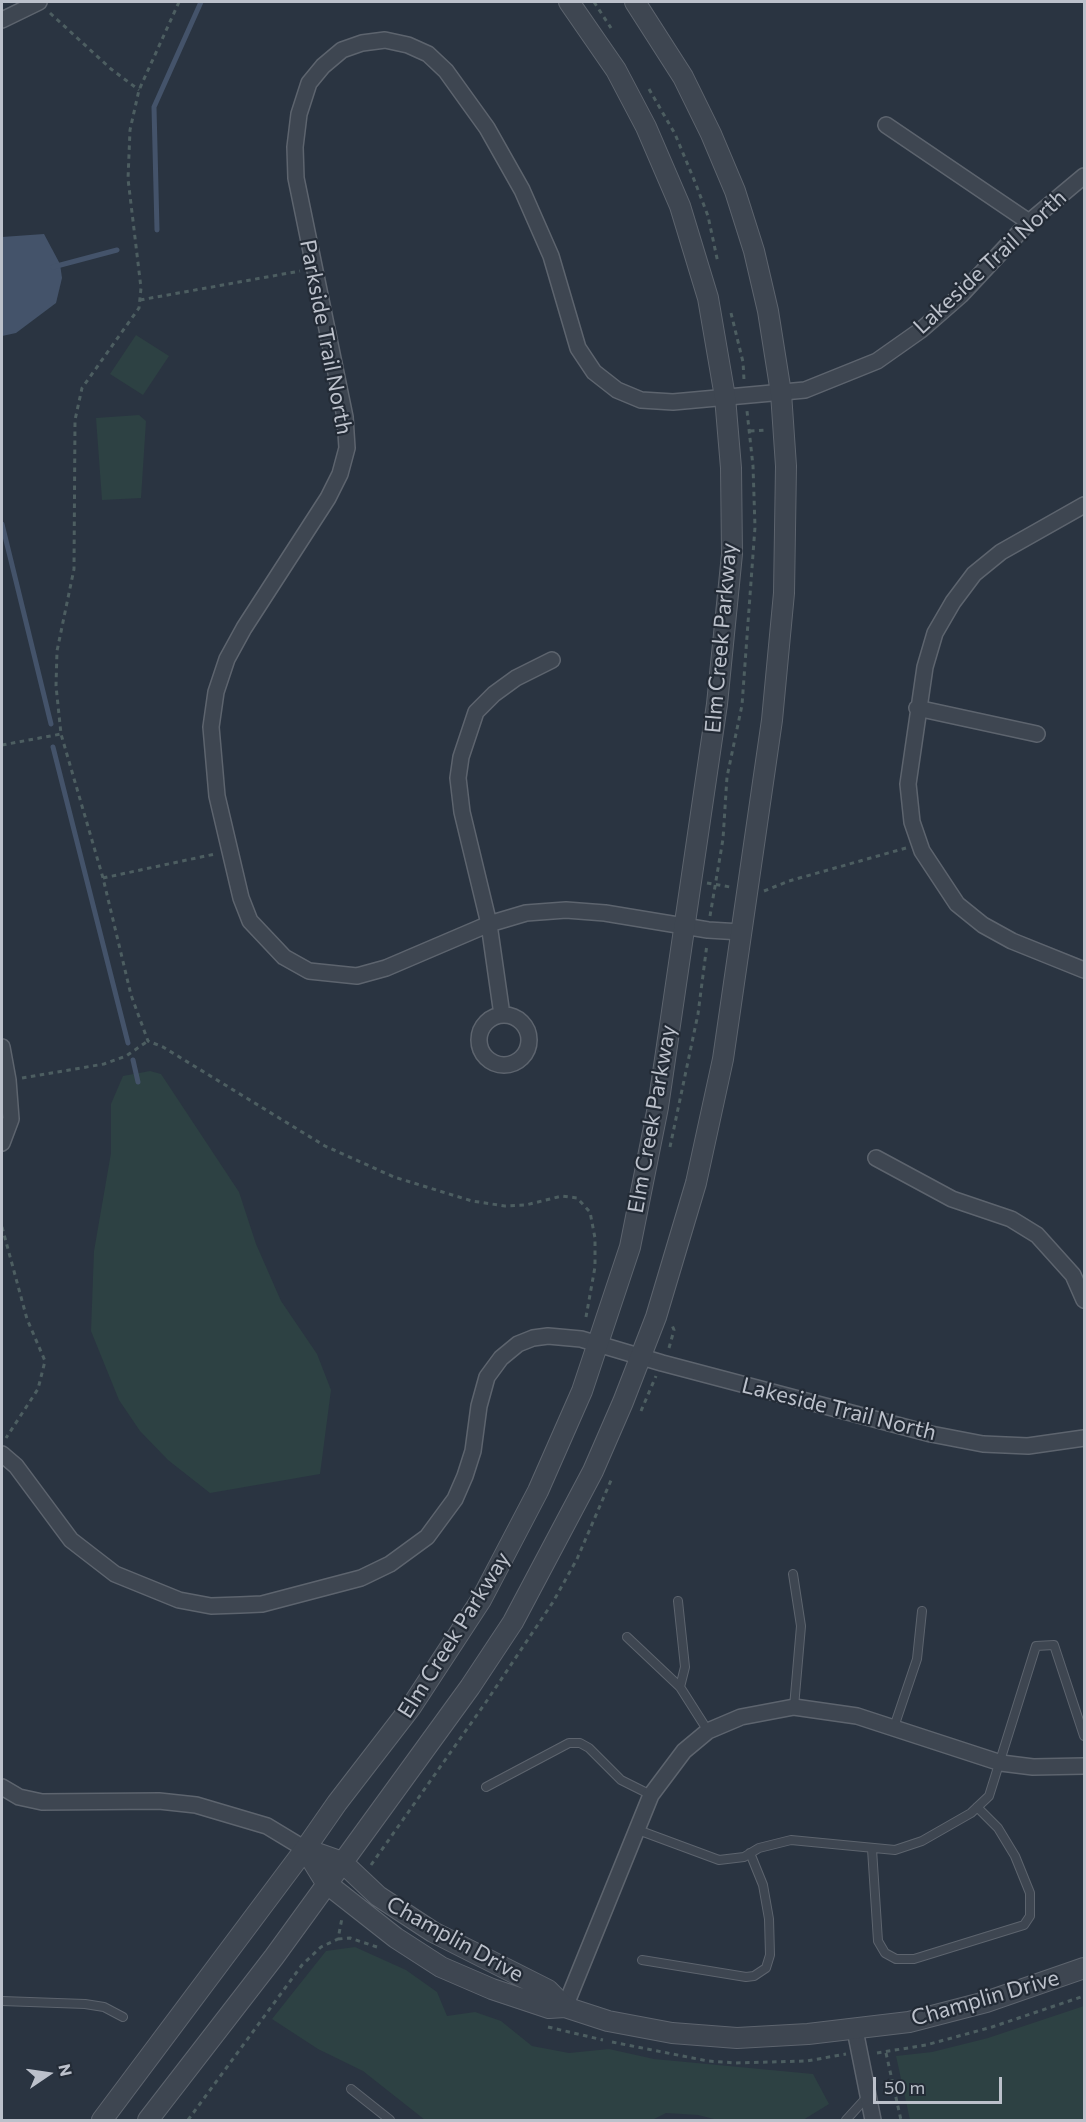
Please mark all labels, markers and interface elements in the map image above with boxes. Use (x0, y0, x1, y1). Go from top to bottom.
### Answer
street label: Lakeside Trail North (908, 184, 1072, 340)
street label: Parkside Trail North (294, 237, 358, 437)
street label: Elm Creek Parkway (700, 542, 742, 734)
street label: Elm Creek Parkway (622, 1023, 682, 1215)
street label: Lakeside Trail North (739, 1372, 939, 1446)
street label: Elm Creek Parkway (392, 1547, 516, 1723)
street label: Champlin Drive (382, 1890, 528, 1988)
street label: Champlin Drive (908, 1964, 1062, 2032)
north arrow (18, 2044, 78, 2104)
text: N (55, 2062, 77, 2078)
scale bar (876, 2065, 1005, 2103)
text: 50 m (884, 2076, 925, 2098)

